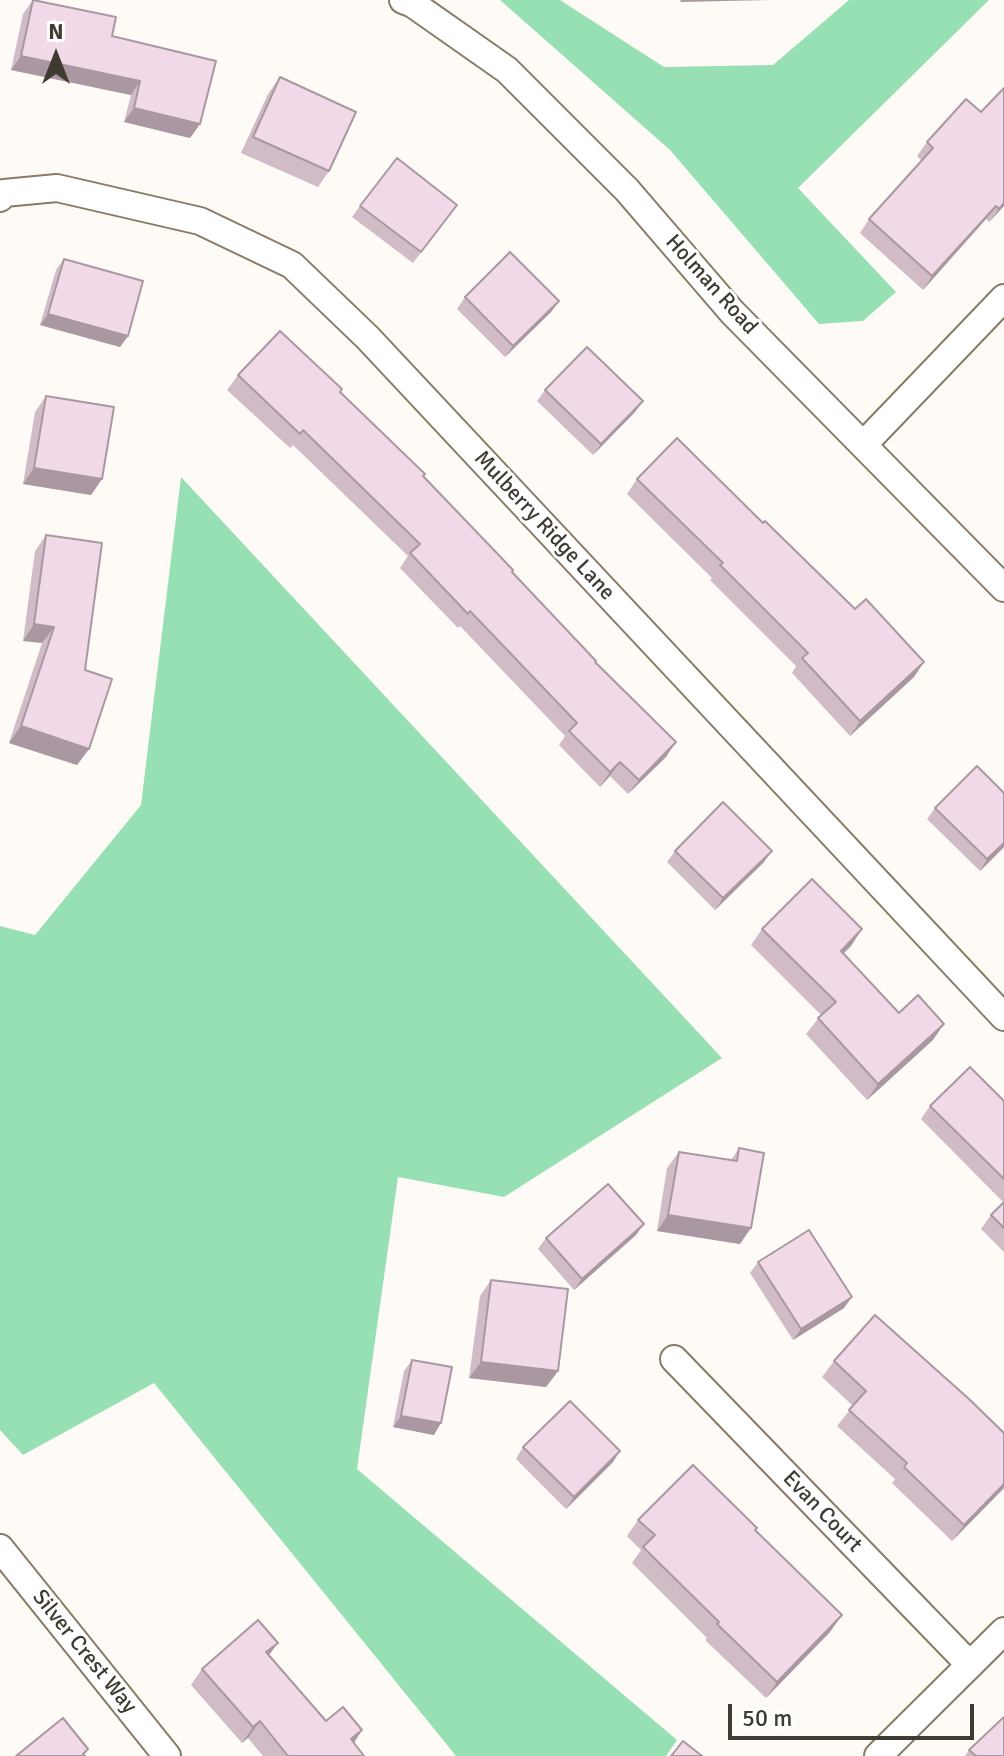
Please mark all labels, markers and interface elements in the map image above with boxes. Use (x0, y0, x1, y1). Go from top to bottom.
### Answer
north arrow (16, 16, 96, 96)
text: N (48, 18, 64, 45)
street label: Holman Road (659, 230, 763, 340)
street label: Mulberry Ridge Lane (468, 446, 620, 606)
street label: Evan Court (777, 1466, 867, 1558)
street label: Silver Crest Way (26, 1585, 142, 1719)
scale bar (732, 1688, 978, 1738)
text: 50 m (742, 1703, 792, 1733)

